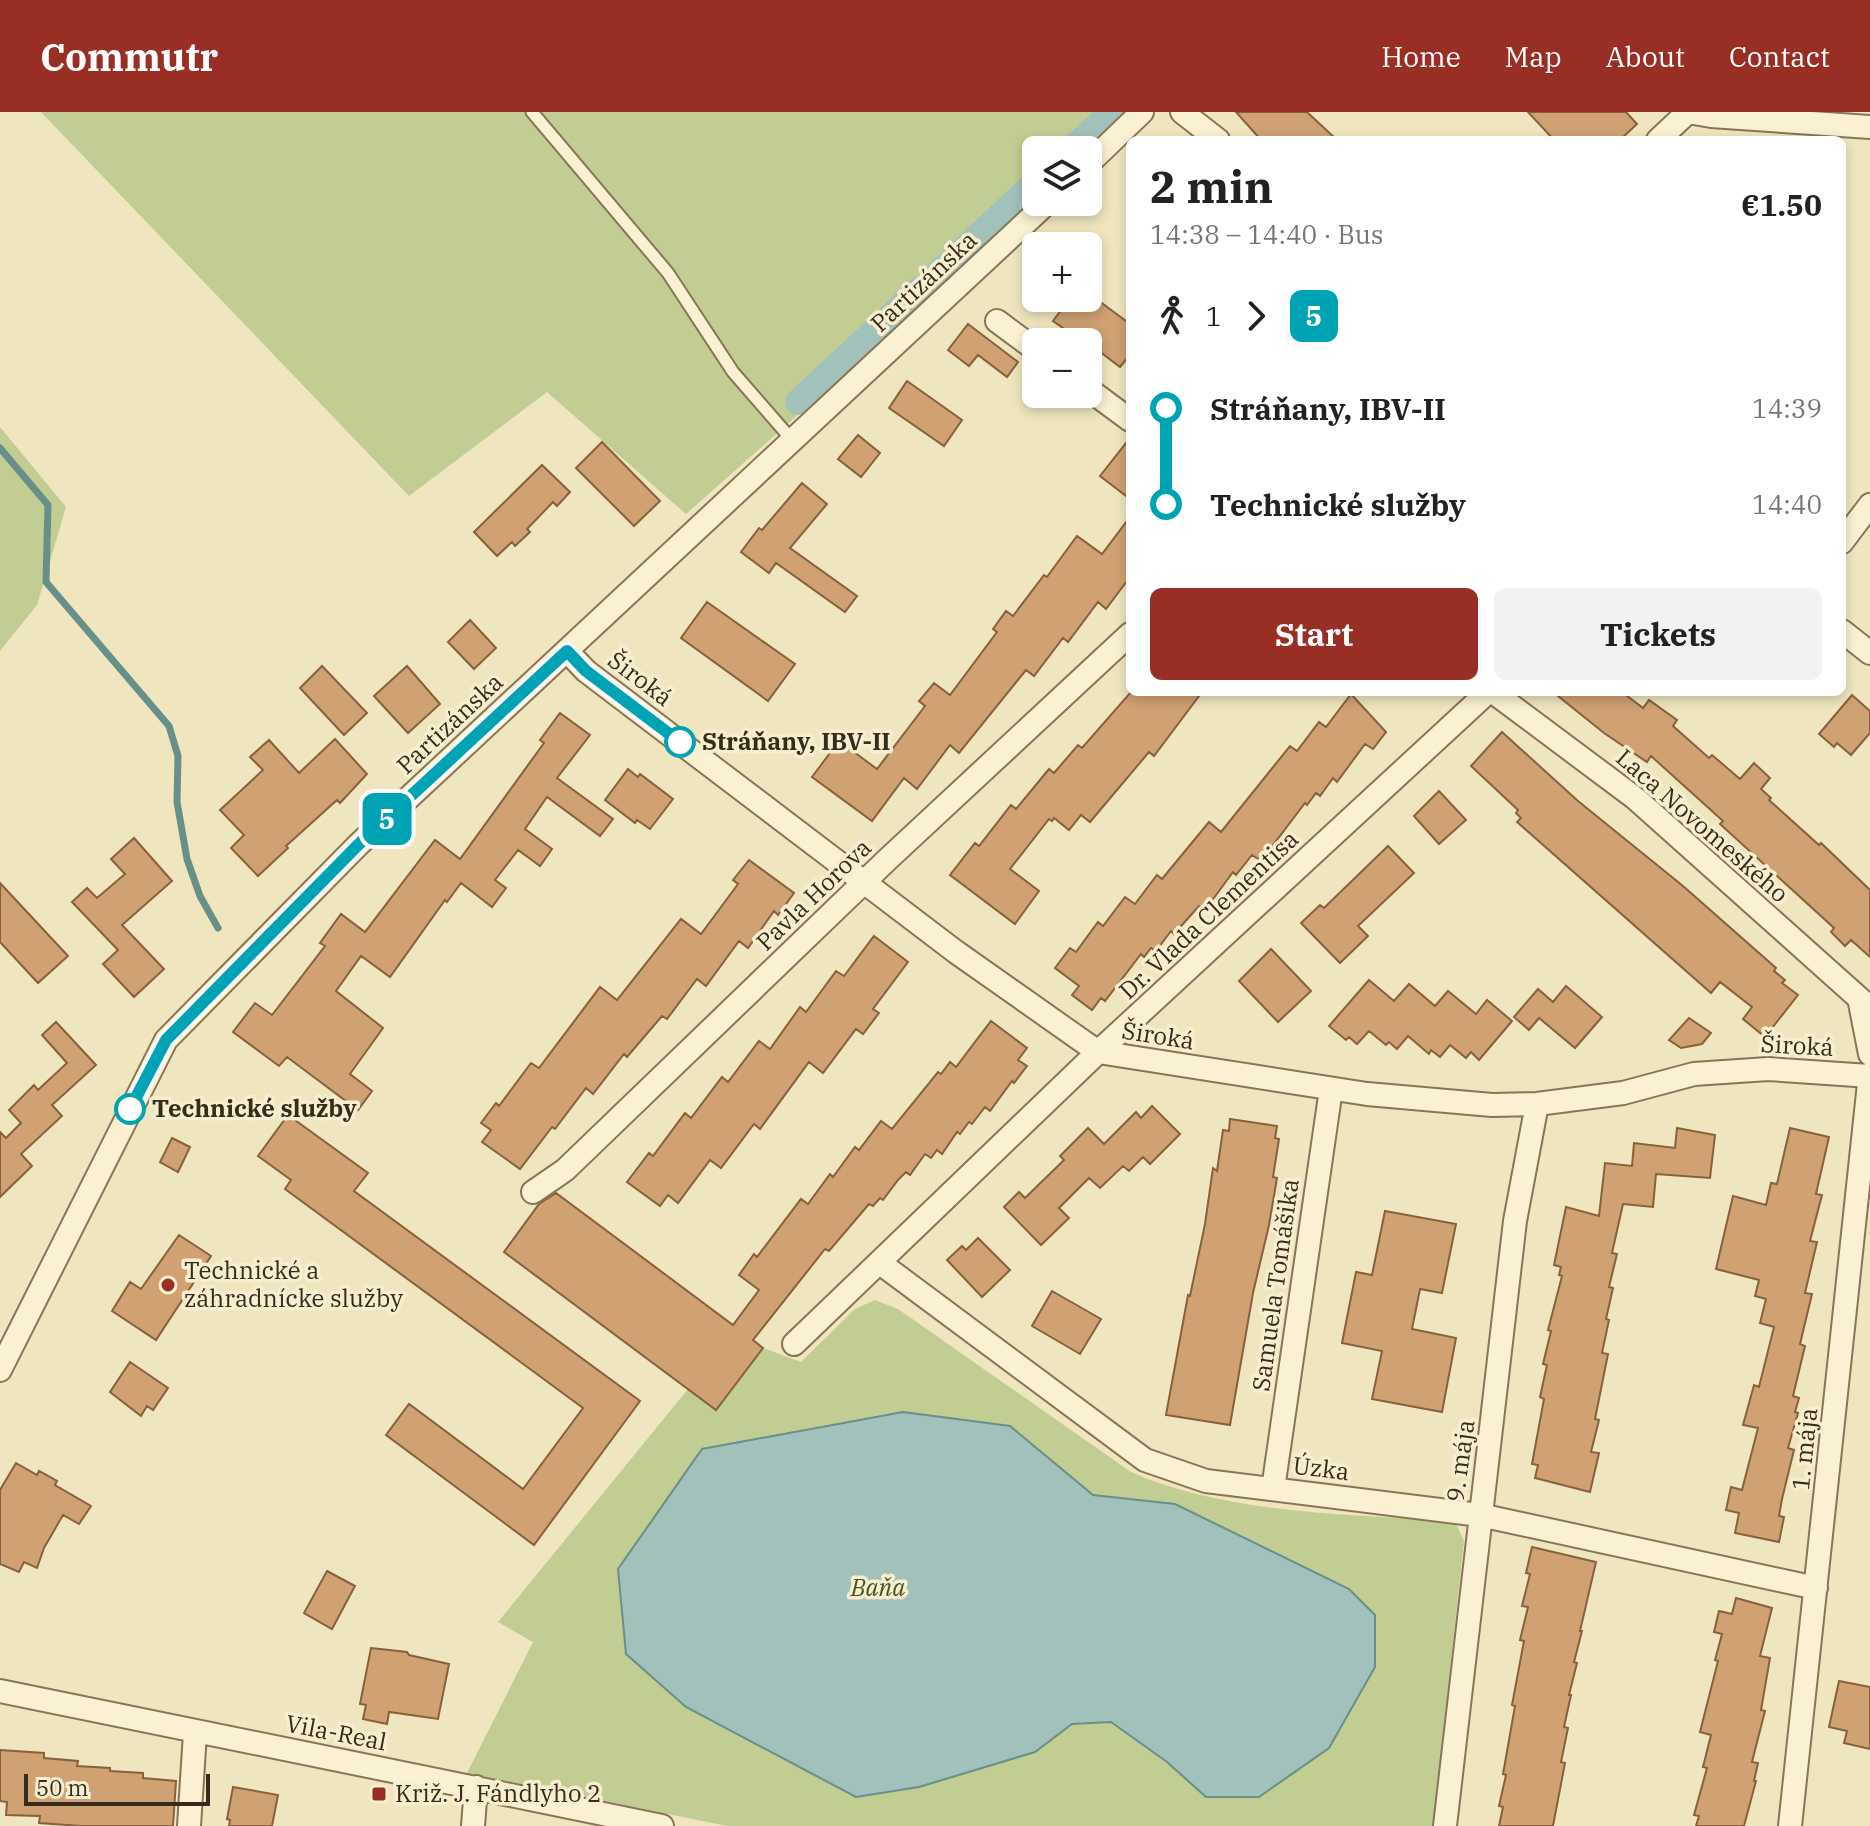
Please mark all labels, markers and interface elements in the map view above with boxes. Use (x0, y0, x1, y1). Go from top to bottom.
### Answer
text: Commutr (40, 32, 218, 81)
text: Home (1381, 38, 1461, 75)
text: Map (1505, 38, 1562, 75)
text: About (1606, 38, 1685, 75)
text: Contact (1729, 38, 1830, 75)
map controls (1022, 136, 1102, 408)
button: layers (1022, 136, 1102, 216)
text: 2 min (1150, 158, 1273, 215)
text: €1.50 (1741, 185, 1822, 224)
text: 14:38 – 14:40 · Bus (1150, 217, 1384, 251)
street label: Partizánska (863, 224, 983, 339)
button: + (1022, 232, 1102, 312)
icon: walk (1150, 294, 1194, 338)
icon: forward (1234, 294, 1278, 338)
text: 5 (1306, 297, 1322, 334)
text: 1 (1206, 299, 1222, 333)
button: − (1022, 328, 1102, 408)
text: Stráňany, IBV-II (1210, 389, 1446, 428)
text: 14:39 (1752, 391, 1822, 425)
text: Technické služby (1210, 485, 1466, 524)
text: 14:40 (1752, 487, 1822, 521)
button: Start (1150, 588, 1478, 680)
button: Tickets (1494, 588, 1822, 680)
street label: Široká (602, 643, 679, 713)
street label: Partizánska (389, 666, 509, 781)
place label: Stráňany, IBV-II (702, 725, 891, 757)
marker: Stráňany, IBV-II (665, 727, 695, 757)
street label: Laca Novomeského (1610, 741, 1796, 909)
line badge: 5 (361, 793, 413, 845)
text: 5 (379, 800, 395, 837)
street label: Dr. Vlada Clementisa (1112, 823, 1305, 1006)
street label: Pavla Horova (749, 831, 878, 957)
street label: Široká (1120, 1014, 1197, 1057)
street label: Široká (1760, 1027, 1834, 1063)
place label: Technické služby (152, 1092, 357, 1124)
marker: Technické služby (115, 1094, 145, 1124)
street label: Samuela Tomášika (1244, 1177, 1306, 1393)
place label: Technické a záhradnícke služby (184, 1254, 403, 1314)
marker: Technické a záhradnícke služby (159, 1276, 177, 1294)
street label: 1. mája (1784, 1406, 1824, 1492)
street label: 9. mája (1438, 1418, 1482, 1504)
street label: Úzka (1291, 1449, 1351, 1487)
park label: Baňa (850, 1571, 905, 1603)
street label: Vila-Real (283, 1707, 389, 1757)
scale bar (24, 1770, 210, 1806)
text: 50 m (36, 1773, 88, 1802)
place label: Križ. J. Fándlyho 2 (395, 1777, 601, 1809)
marker: Križ. J. Fándlyho 2 (370, 1785, 388, 1803)

